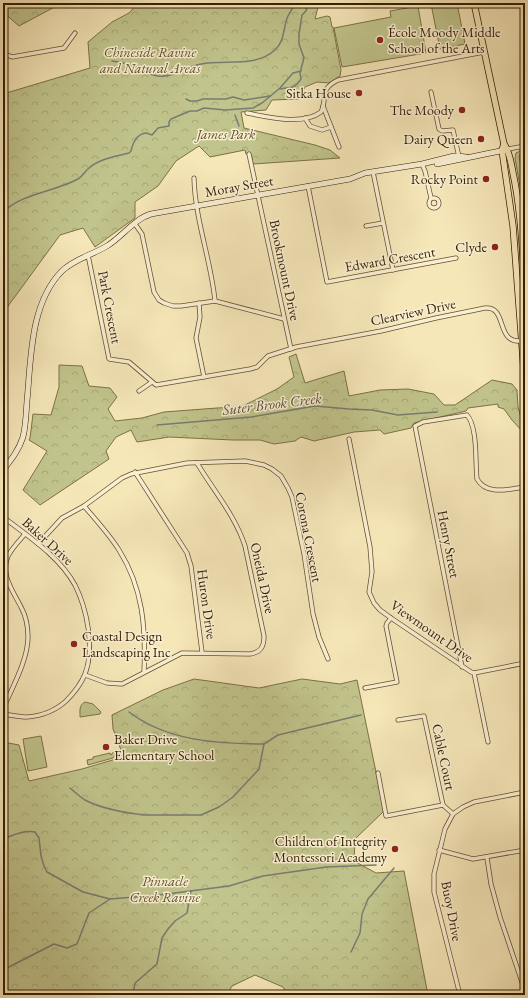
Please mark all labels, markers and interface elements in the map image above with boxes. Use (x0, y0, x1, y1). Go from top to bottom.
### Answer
place label: École Moody Middle School of the Arts (388, 23, 501, 57)
marker: École Moody Middle School of the Arts (375, 35, 385, 45)
park label: Chineside Ravine and Natural Areas (99, 43, 200, 77)
place label: Sitka House (286, 84, 352, 102)
marker: Sitka House (354, 88, 364, 98)
place label: The Moody (390, 101, 455, 119)
marker: The Moody (457, 105, 467, 115)
park label: James Park (194, 125, 256, 143)
place label: Dairy Queen (404, 130, 474, 148)
marker: Dairy Queen (476, 134, 486, 144)
place label: Rocky Point (411, 170, 479, 188)
street label: Moray Street (203, 171, 275, 201)
marker: Rocky Point (481, 174, 491, 184)
street label: Brookmount Drive (266, 218, 305, 323)
place label: Clyde (455, 238, 488, 256)
street label: Edward Crescent (343, 242, 437, 276)
marker: Clyde (490, 242, 500, 252)
street label: Park Crescent (94, 269, 126, 346)
street label: Clearview Drive (369, 294, 458, 330)
water label: Suter Brook Creek (220, 388, 323, 419)
street label: Corona Crescent (291, 490, 327, 584)
street label: Henry Street (434, 509, 464, 580)
street label: Baker Drive (18, 513, 78, 569)
street label: Oneida Drive (247, 541, 279, 616)
street label: Huron Drive (193, 568, 221, 641)
street label: Viewmount Drive (387, 596, 477, 667)
place label: Coastal Design Landscaping Inc (82, 627, 171, 661)
marker: Coastal Design Landscaping Inc (69, 639, 79, 649)
street label: Cable Court (428, 722, 460, 792)
place label: Baker Drive Elementary School (114, 730, 215, 764)
marker: Baker Drive Elementary School (101, 742, 111, 752)
place label: Children of Integrity Montessori Academy (274, 832, 388, 866)
marker: Children of Integrity Montessori Academy (390, 844, 400, 854)
park label: Pinnacle Creek Ravine (130, 872, 201, 906)
street label: Buoy Drive (437, 879, 467, 943)

